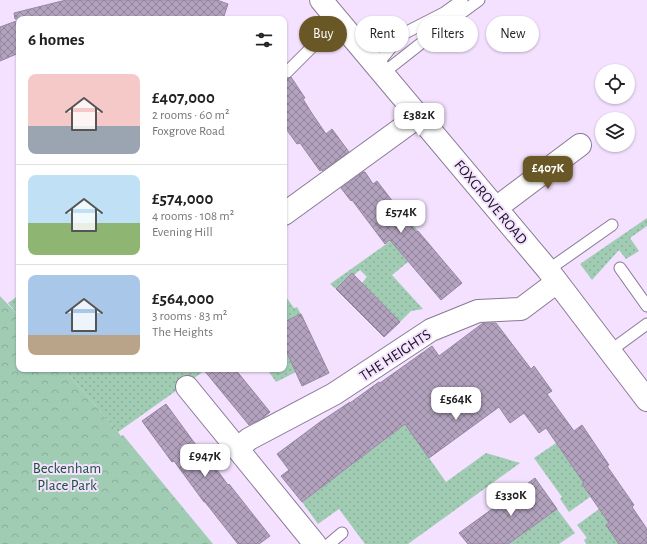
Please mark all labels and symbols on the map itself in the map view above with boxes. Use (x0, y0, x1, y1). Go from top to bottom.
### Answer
pin: £382K (391, 103, 447, 137)
pin: £407K (520, 156, 576, 190)
street label: FOXGROVE ROAD (451, 157, 530, 247)
pin: £574K (373, 200, 429, 234)
street label: THE HEIGHTS (357, 327, 434, 384)
pin: £564K (428, 387, 484, 421)
pin: £947K (177, 444, 233, 478)
park label: Beckenham Place Park (33, 461, 101, 493)
pin: £330K (483, 483, 539, 517)

